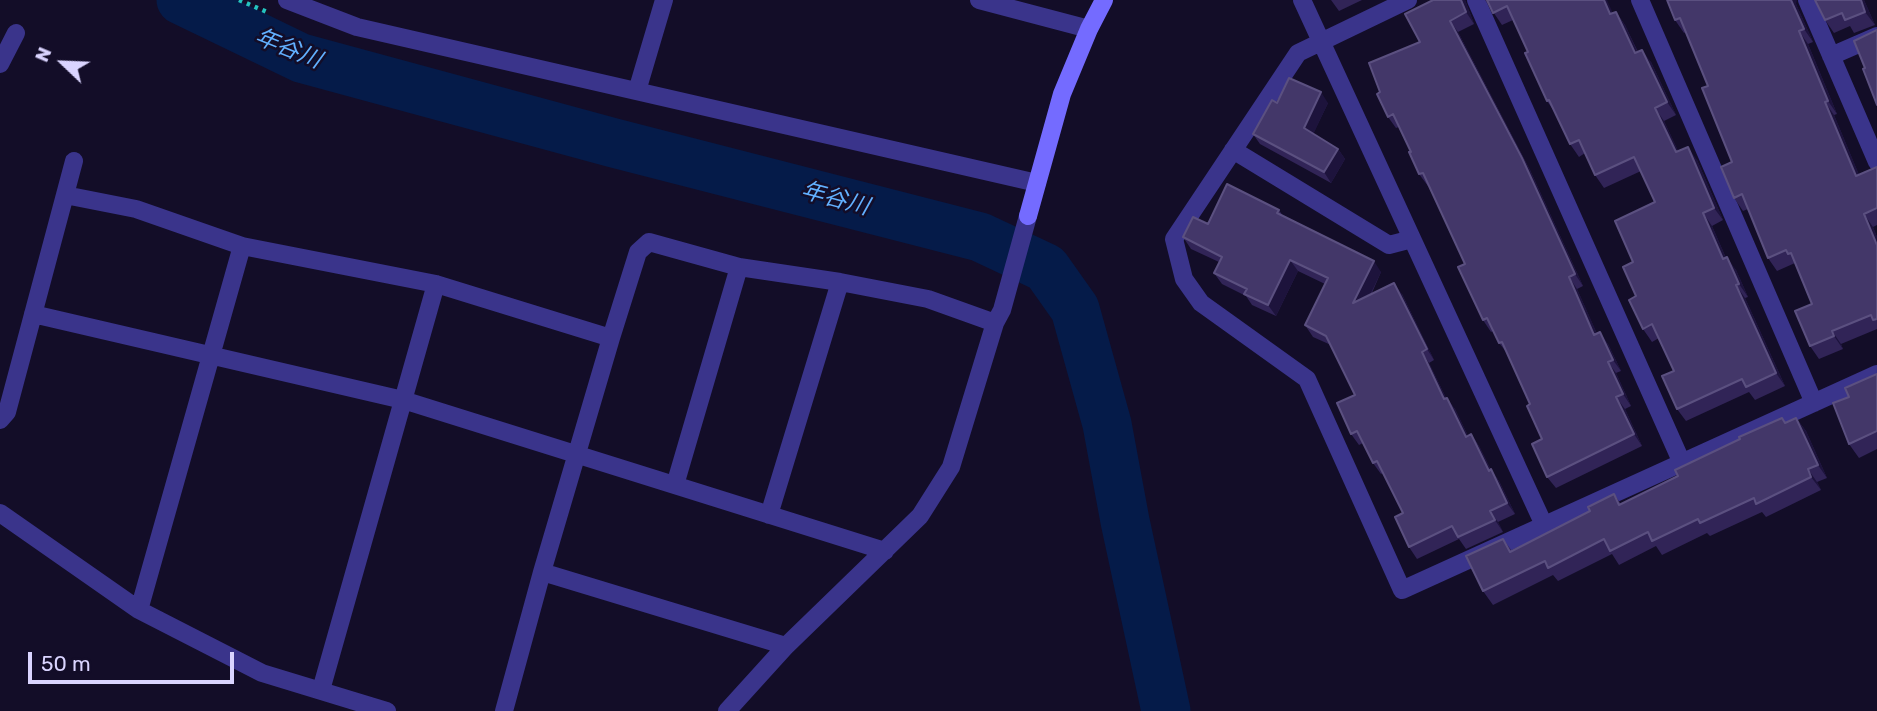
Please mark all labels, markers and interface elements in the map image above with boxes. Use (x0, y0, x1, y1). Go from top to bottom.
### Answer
water label: 年谷川 (251, 23, 325, 75)
north arrow (28, 28, 98, 98)
text: N (30, 44, 56, 65)
water label: 年谷川 (798, 177, 872, 221)
scale bar (32, 638, 238, 682)
text: 50 m (41, 651, 91, 676)

